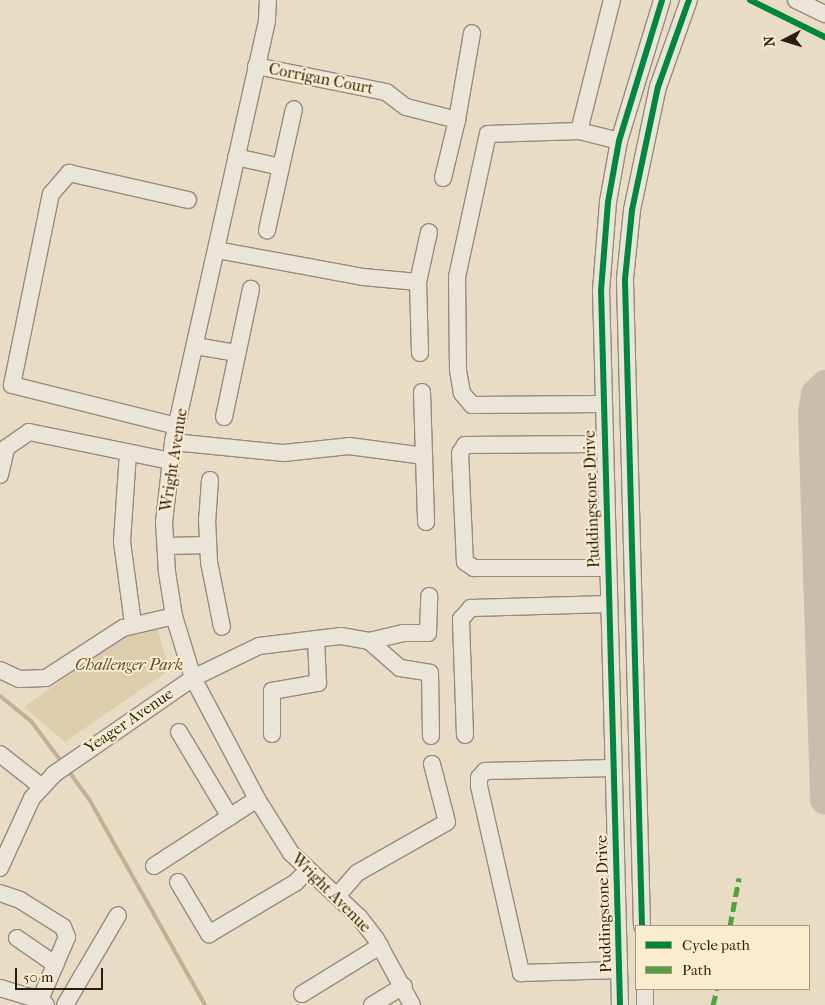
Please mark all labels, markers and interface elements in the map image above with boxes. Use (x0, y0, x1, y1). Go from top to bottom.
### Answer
north arrow (760, 15, 810, 65)
text: N (761, 35, 778, 47)
street label: Corrigan Court (267, 59, 375, 99)
street label: Wright Avenue (156, 407, 192, 513)
street label: Puddingstone Drive (580, 430, 604, 568)
park label: Challenger Park (75, 655, 183, 675)
street label: Yeager Avenue (81, 684, 177, 758)
street label: Puddingstone Drive (592, 835, 616, 973)
street label: Wright Avenue (287, 849, 375, 937)
legend (635, 925, 810, 990)
text: Cycle path (682, 936, 750, 954)
scale bar (18, 958, 105, 990)
text: Path (682, 961, 712, 979)
text: 50 m (23, 968, 53, 986)

